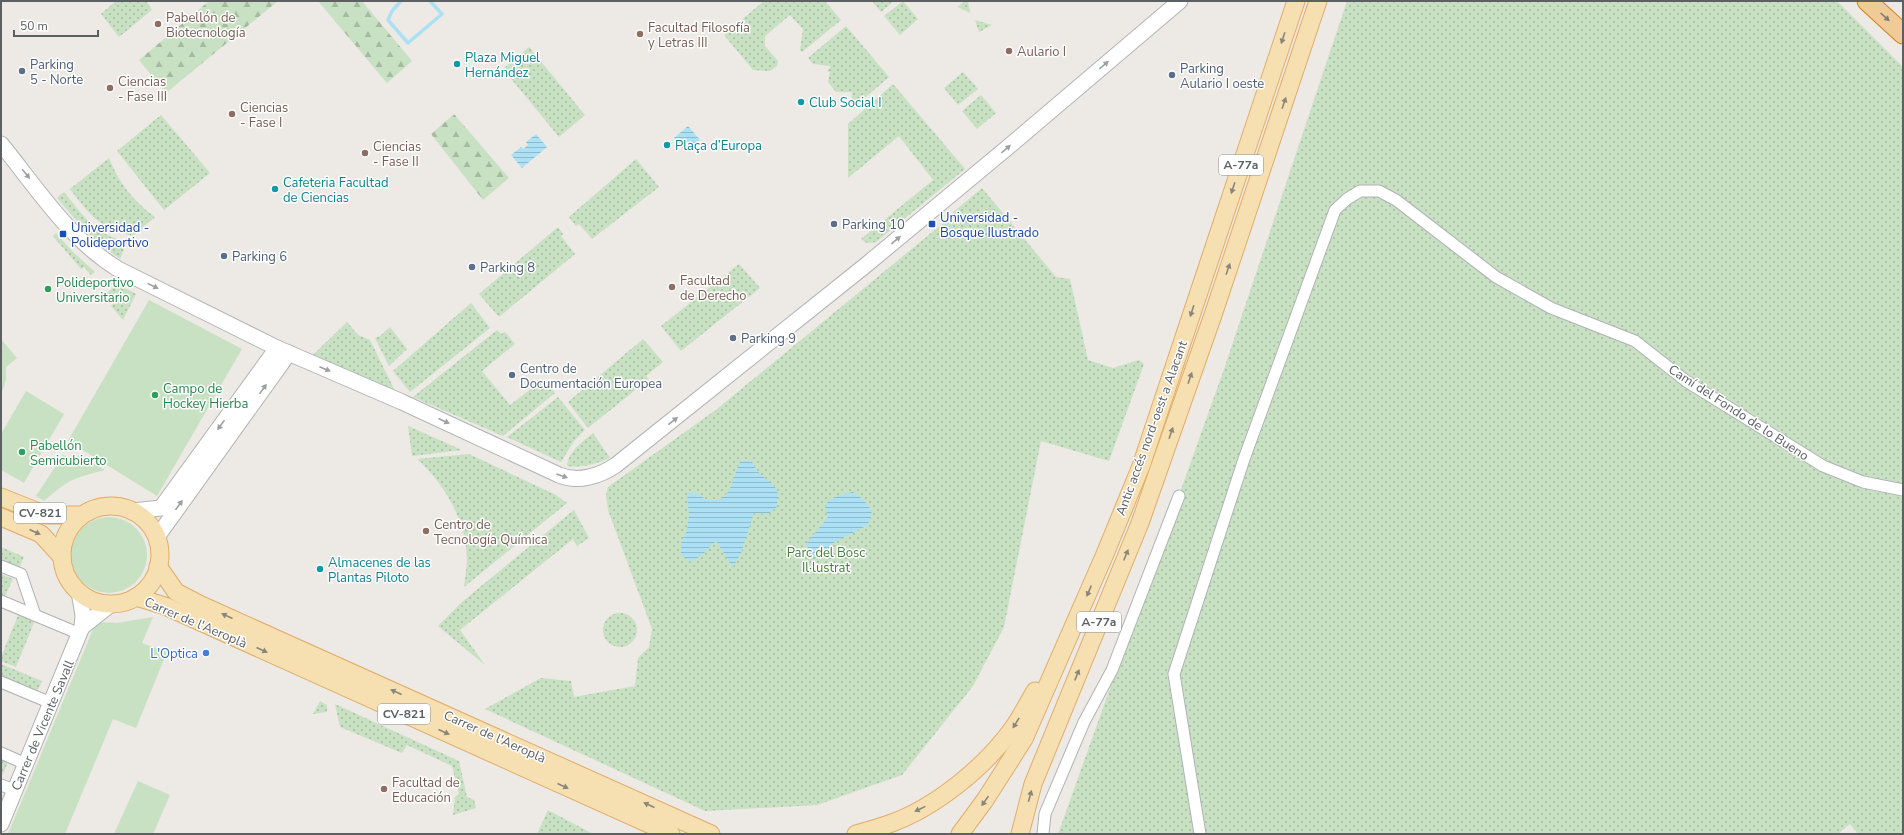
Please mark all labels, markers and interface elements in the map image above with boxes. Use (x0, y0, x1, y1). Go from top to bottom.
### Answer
place label: Pabellón de Biotecnología (166, 9, 246, 42)
scale bar (14, 12, 98, 38)
one-way arrow (1880, 13, 1890, 22)
text: 50 m (20, 18, 48, 34)
marker: Pabellón de Biotecnología (153, 19, 163, 29)
place label: Facultad Filosofía y Letras III (648, 19, 750, 52)
marker: Facultad Filosofía y Letras III (635, 29, 645, 39)
one-way arrow (1280, 32, 1286, 44)
place label: Aulario I (1017, 43, 1066, 61)
marker: Aulario I (1004, 46, 1014, 56)
place label: Plaza Miguel Hernández (465, 49, 540, 82)
place label: Parking 5 - Norte (30, 56, 83, 89)
marker: Plaza Miguel Hernández (452, 59, 462, 69)
one-way arrow (1099, 60, 1110, 69)
place label: Parking Aulario I oeste (1180, 60, 1264, 93)
marker: Parking 5 - Norte (17, 66, 27, 76)
marker: Parking Aulario I oeste (1167, 70, 1177, 80)
place label: Ciencias - Fase III (118, 73, 167, 106)
marker: Ciencias - Fase III (105, 83, 115, 93)
place label: Club Social I (809, 94, 881, 112)
one-way arrow (1281, 96, 1287, 108)
marker: Club Social I (796, 97, 806, 107)
place label: Ciencias - Fase I (240, 99, 288, 132)
marker: Ciencias - Fase I (227, 109, 237, 119)
place label: Plaça d’Europa (675, 137, 762, 155)
place label: Ciencias - Fase II (373, 138, 421, 171)
marker: Plaça d’Europa (662, 140, 672, 150)
one-way arrow (1000, 145, 1011, 154)
marker: Ciencias - Fase II (360, 148, 370, 158)
road number: A-77a (1219, 155, 1263, 175)
one-way arrow (21, 169, 30, 180)
place label: Cafeteria Facultad de Ciencias (283, 174, 389, 207)
one-way arrow (1230, 182, 1236, 194)
marker: Cafeteria Facultad de Ciencias (270, 184, 280, 194)
place label: Universidad - Bosque Ilustrado (940, 209, 1039, 242)
place label: Parking 10 (842, 216, 905, 234)
place label: Universidad - Polideportivo (71, 219, 149, 252)
marker: Parking 10 (829, 219, 839, 229)
marker: Universidad - Bosque Ilustrado (927, 219, 937, 229)
marker: Universidad - Polideportivo (58, 229, 68, 239)
one-way arrow (890, 235, 901, 244)
place label: Parking 6 (232, 248, 287, 266)
marker: Parking 6 (219, 251, 229, 261)
place label: Parking 8 (480, 259, 535, 277)
marker: Parking 8 (467, 262, 477, 272)
one-way arrow (1225, 262, 1231, 274)
place label: Facultad de Derecho (680, 272, 747, 305)
place label: Polideportivo Universitario (56, 274, 134, 307)
marker: Facultad de Derecho (667, 282, 677, 292)
one-way arrow (147, 283, 158, 290)
marker: Polideportivo Universitario (43, 284, 53, 294)
one-way arrow (1189, 306, 1195, 318)
place label: Parking 9 (741, 330, 796, 348)
marker: Parking 9 (728, 333, 738, 343)
street label: Antic accés nord-oest a Alacant (1112, 338, 1192, 518)
place label: Centro de Documentación Europea (520, 360, 662, 393)
street label: Camí del Fondo de lo Bueno (1665, 361, 1812, 465)
one-way arrow (320, 366, 332, 372)
marker: Centro de Documentación Europea (507, 370, 517, 380)
one-way arrow (1188, 372, 1194, 384)
place label: Campo de Hockey Hierba (163, 380, 248, 413)
one-way arrow (259, 383, 267, 394)
marker: Campo de Hockey Hierba (150, 390, 160, 400)
one-way arrow (667, 416, 678, 425)
one-way arrow (438, 418, 450, 424)
one-way arrow (217, 420, 225, 430)
one-way arrow (1168, 427, 1174, 439)
place label: Pabellón Semicubierto (30, 437, 107, 470)
marker: Pabellón Semicubierto (17, 447, 27, 457)
one-way arrow (556, 473, 568, 479)
one-way arrow (175, 500, 183, 510)
road number: CV-821 (14, 503, 66, 523)
place label: Centro de Tecnología Química (434, 516, 548, 549)
marker: Centro de Tecnología Química (421, 526, 431, 536)
one-way arrow (30, 529, 41, 535)
park label: Parc del Bosc Il·lustrat (787, 544, 865, 577)
one-way arrow (1123, 549, 1130, 561)
place label: Almacenes de las Plantas Piloto (328, 554, 431, 587)
marker: Almacenes de las Plantas Piloto (315, 564, 325, 574)
one-way arrow (1086, 585, 1092, 596)
street label: Carrer de l'Aeroplà (141, 593, 250, 653)
road number: A-77a (1077, 612, 1121, 632)
one-way arrow (220, 613, 232, 619)
place label: L'Optica (150, 645, 198, 663)
one-way arrow (256, 647, 268, 653)
marker: L'Optica (201, 648, 211, 658)
street label: Carrer de Vicente Savall (7, 657, 79, 793)
one-way arrow (1074, 670, 1080, 681)
one-way arrow (391, 689, 402, 695)
road number: CV-821 (378, 704, 430, 724)
street label: Carrer de l'Aeroplà (441, 706, 549, 768)
one-way arrow (1013, 717, 1020, 729)
one-way arrow (439, 729, 450, 735)
place label: Facultad de Educación (392, 774, 460, 807)
one-way arrow (557, 783, 569, 789)
marker: Facultad de Educación (379, 784, 389, 794)
one-way arrow (1027, 790, 1033, 802)
one-way arrow (980, 795, 989, 806)
one-way arrow (643, 802, 654, 808)
one-way arrow (915, 806, 926, 812)

